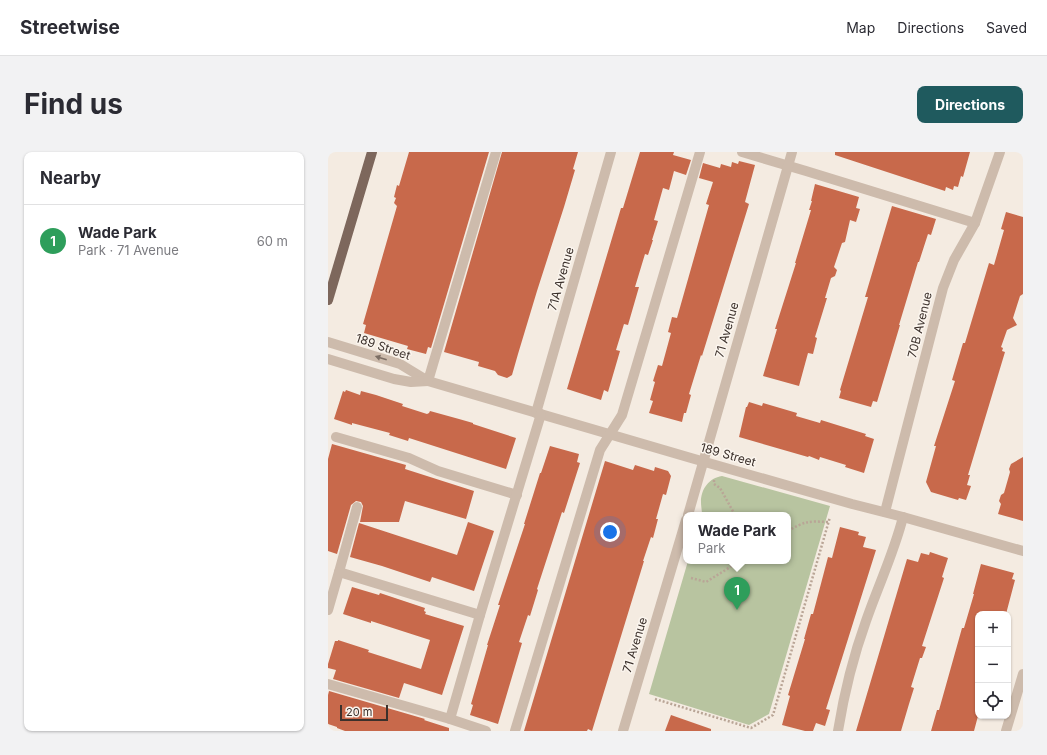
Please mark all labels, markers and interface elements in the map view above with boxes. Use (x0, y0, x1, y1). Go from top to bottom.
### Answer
text: Streetwise (20, 16, 120, 39)
text: Map (846, 19, 875, 36)
text: Directions (897, 19, 964, 36)
text: Saved (986, 19, 1027, 36)
button: Directions (917, 86, 1023, 123)
text: Find us (24, 87, 123, 121)
text: Nearby (40, 168, 101, 188)
text: Wade Park (78, 223, 157, 242)
text: 1 (50, 233, 56, 249)
text: 60 m (257, 233, 288, 249)
text: Park · 71 Avenue (78, 242, 179, 258)
street label: 71A Avenue (544, 245, 577, 312)
street label: 70B Avenue (904, 290, 935, 359)
street label: 71 Avenue (711, 300, 742, 359)
street label: 189 Street (354, 330, 413, 363)
one-way arrow (374, 355, 386, 361)
street label: 189 Street (699, 439, 758, 470)
popup (683, 512, 791, 564)
text: Wade Park (698, 521, 776, 540)
your location (600, 522, 620, 542)
text: Park (698, 540, 726, 556)
pin: 1 (724, 577, 750, 610)
map controls (975, 611, 1011, 719)
button: + (975, 611, 1011, 647)
street label: 71 Avenue (619, 615, 650, 674)
button: − (975, 647, 1011, 683)
button: locate (975, 683, 1011, 719)
scale bar (340, 703, 388, 722)
text: 20 m (346, 705, 372, 719)

